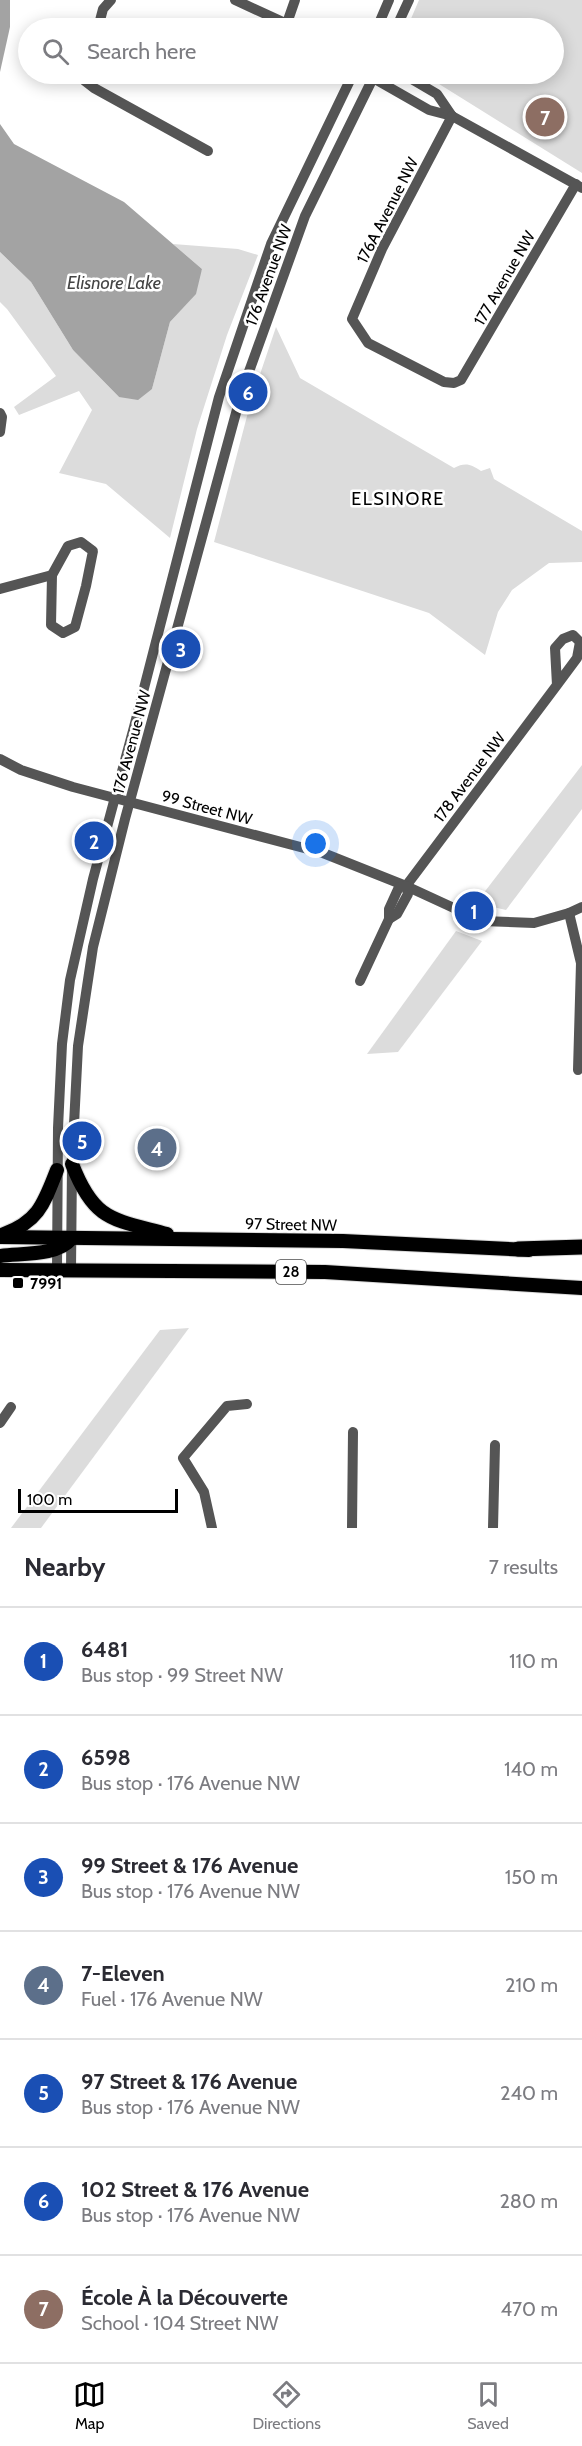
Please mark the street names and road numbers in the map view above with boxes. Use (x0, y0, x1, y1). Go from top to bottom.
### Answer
street label: 176A Avenue NW (353, 153, 423, 266)
street label: 176 Avenue NW (241, 221, 296, 328)
street label: 177 Avenue NW (470, 227, 540, 329)
street label: 176 Avenue NW (109, 688, 155, 796)
street label: 178 Avenue NW (430, 728, 510, 826)
street label: 99 Street NW (160, 786, 255, 829)
street label: 97 Street NW (245, 1214, 338, 1235)
road number: 28 (276, 1260, 306, 1284)

